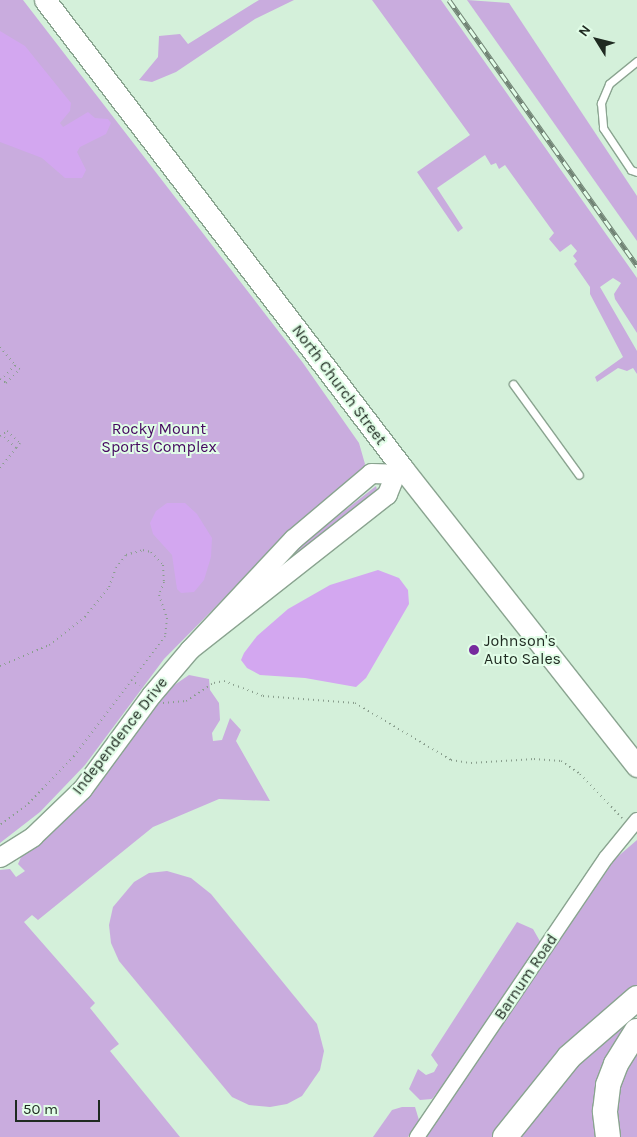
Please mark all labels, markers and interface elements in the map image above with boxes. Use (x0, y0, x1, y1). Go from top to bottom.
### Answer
north arrow (572, 15, 622, 65)
text: N (575, 22, 594, 40)
street label: North Church Street (288, 321, 390, 449)
park label: Rocky Mount Sports Complex (101, 419, 217, 457)
place label: Johnson's Auto Sales (484, 631, 561, 669)
marker: Johnson's Auto Sales (468, 644, 480, 656)
street label: Independence Drive (68, 673, 172, 799)
street label: Barnum Road (490, 930, 562, 1024)
scale bar (18, 1090, 102, 1122)
text: 50 m (23, 1100, 58, 1118)

